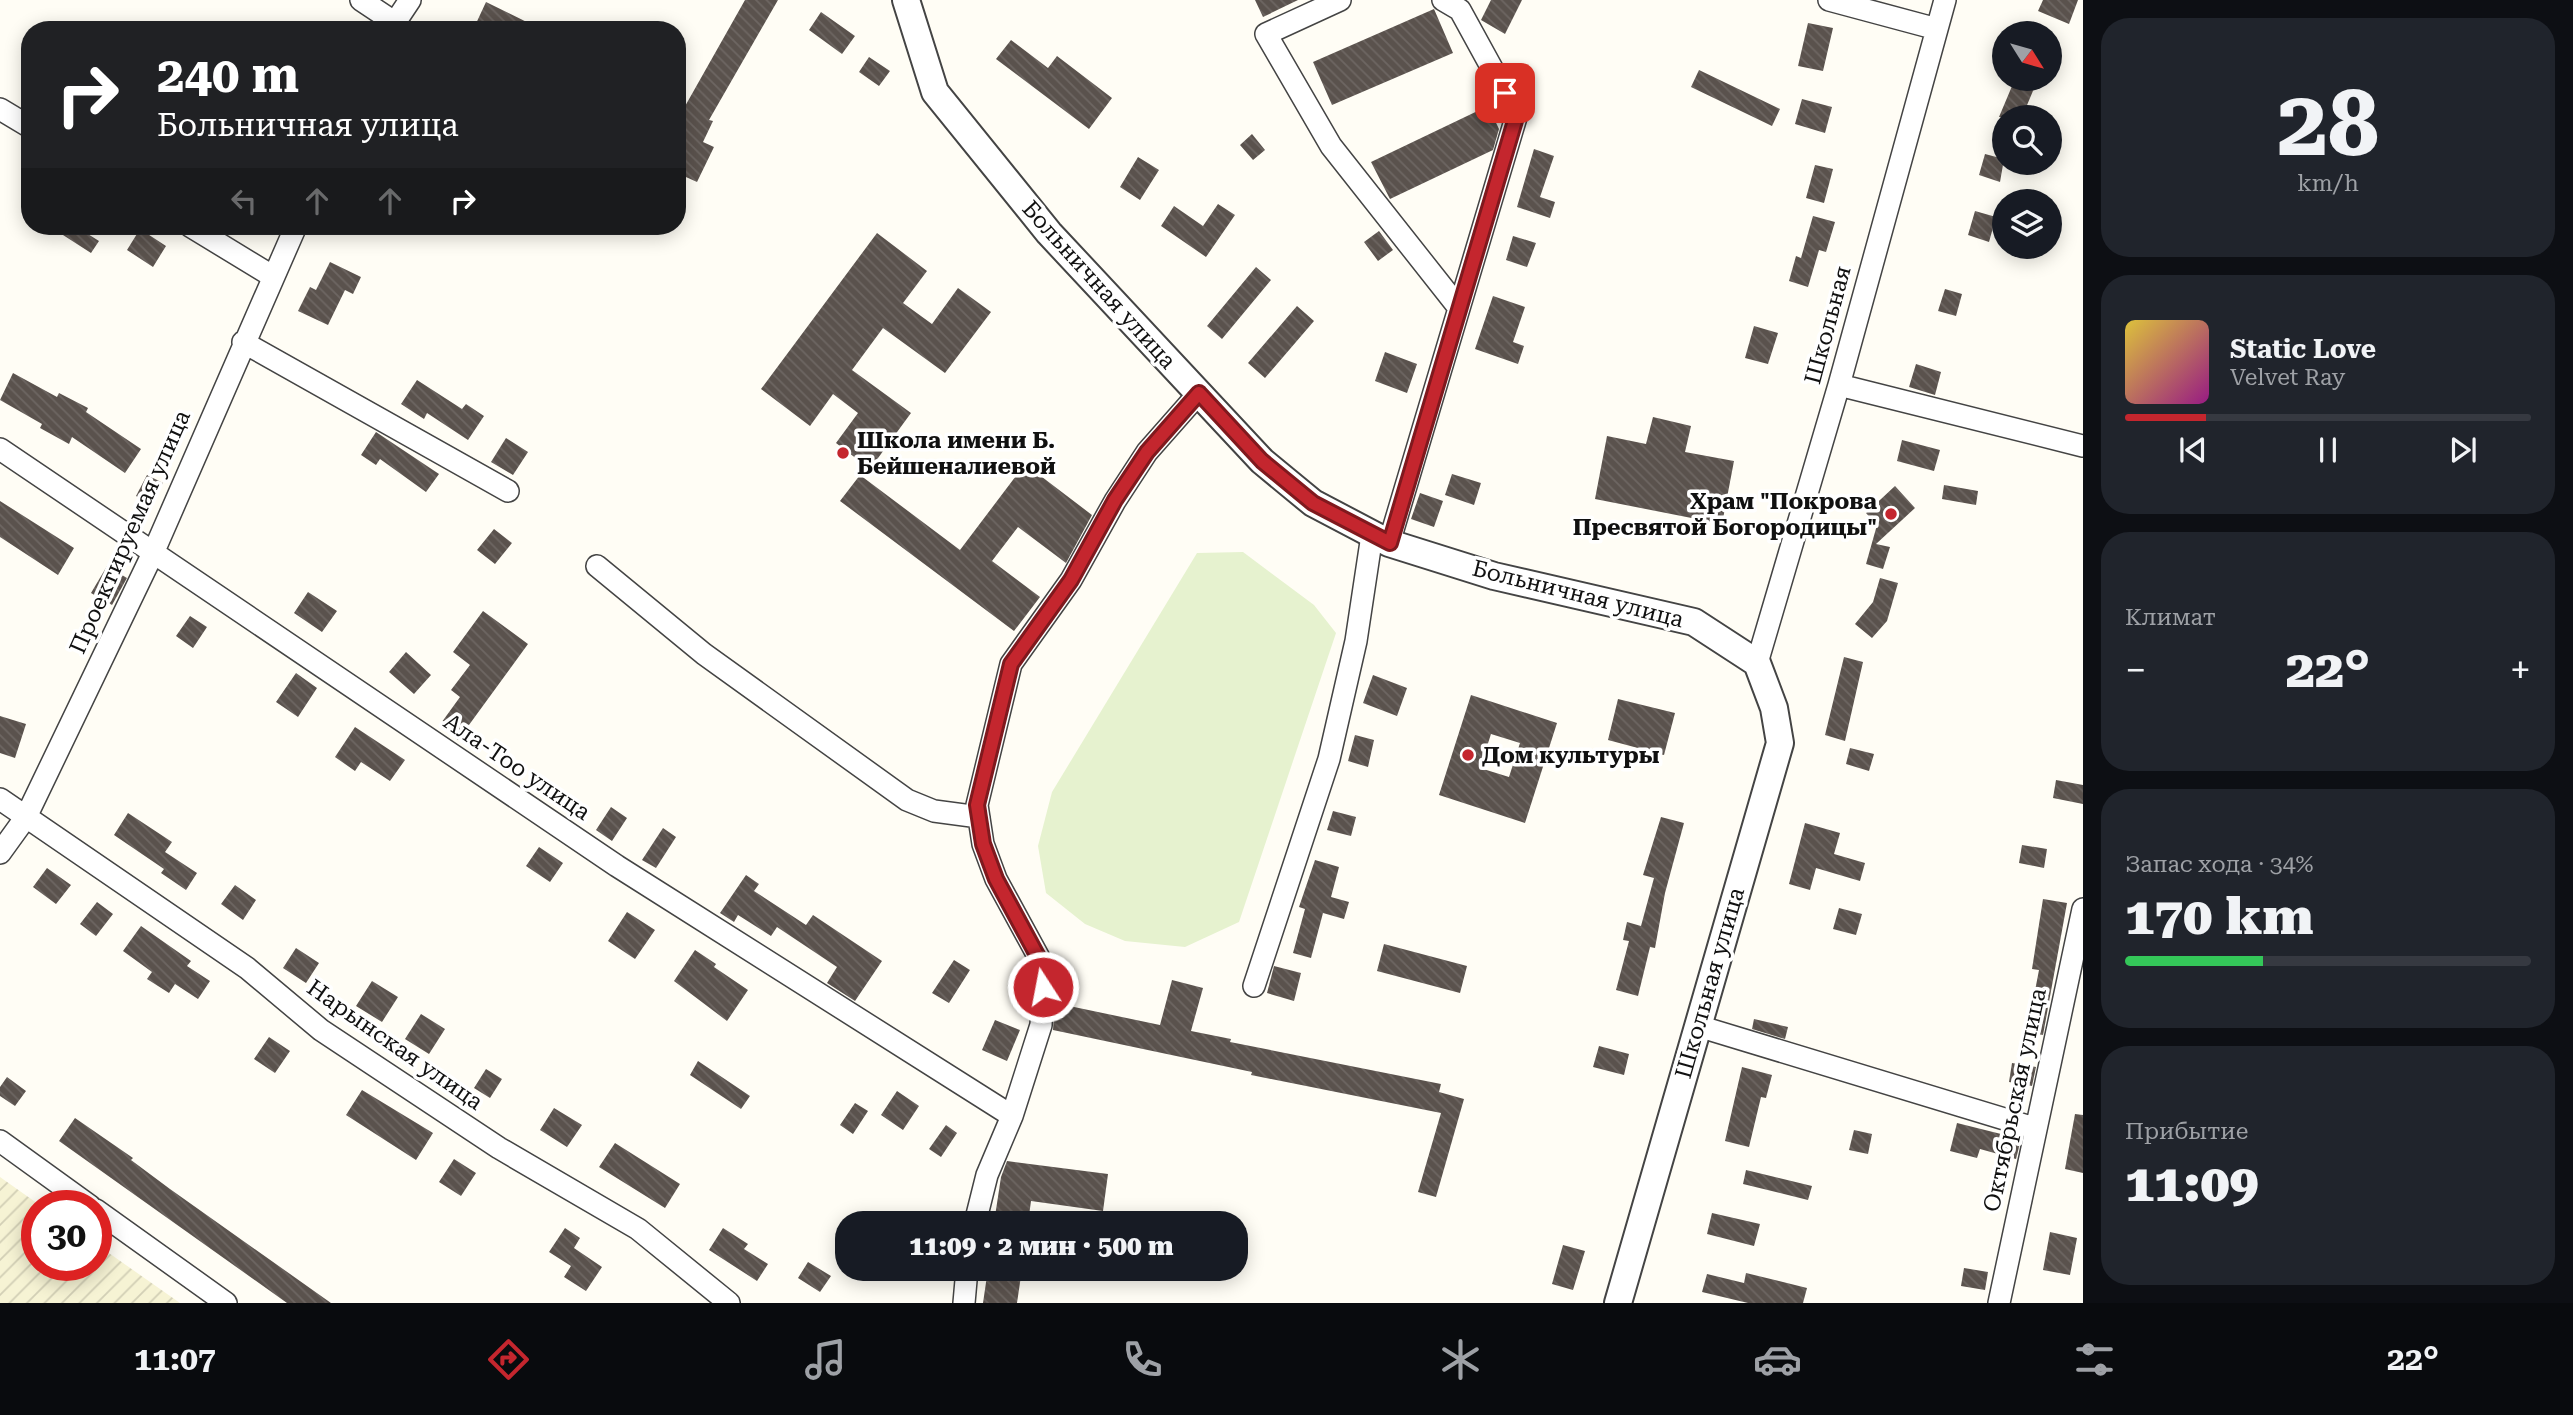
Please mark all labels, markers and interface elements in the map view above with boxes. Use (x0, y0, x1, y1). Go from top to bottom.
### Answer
north arrow (1992, 21, 2062, 91)
map controls (1992, 21, 2062, 259)
text: 240 m (157, 47, 299, 104)
icon: right (42, 49, 133, 140)
pin (1475, 63, 1535, 123)
text: 28 (2277, 71, 2379, 177)
icon: arrive (1486, 74, 1524, 112)
button: search (1992, 105, 2062, 175)
text: Больничная улица (157, 106, 459, 144)
text: km/h (2297, 170, 2359, 197)
icon: left (225, 182, 263, 220)
icon: ahead (298, 182, 336, 220)
icon: ahead (371, 182, 409, 220)
icon: right (444, 182, 482, 220)
button: layers (1992, 189, 2062, 259)
street label: Больничная улица (1016, 195, 1182, 375)
street label: Школьная (1799, 263, 1857, 387)
text: Static Love (2230, 334, 2376, 364)
text: Velvet Ray (2230, 364, 2345, 391)
street label: Проектируемая улица (64, 405, 196, 658)
place label: Школа имени Б. Бейшеналиевой (857, 427, 1056, 480)
icon: previous (2174, 431, 2212, 469)
icon: pause (2309, 431, 2347, 469)
icon: next (2444, 431, 2482, 469)
marker: Школа имени Б. Бейшеналиевой (835, 445, 851, 461)
place label: Храм "Покрова Пресвятой Богородицы" (1573, 488, 1877, 541)
marker: Храм "Покрова Пресвятой Богородицы" (1883, 506, 1899, 522)
street label: Больничная улица (1470, 555, 1687, 633)
text: Климат (2125, 604, 2216, 631)
text: 22° (2286, 639, 2370, 700)
text: − (2125, 648, 2146, 692)
text: + (2510, 648, 2531, 692)
street label: Ала-Тоо улица (439, 708, 596, 826)
place label: Дом культуры (1482, 742, 1660, 769)
marker: Дом культуры (1460, 747, 1476, 763)
text: Запас хода · 34% (2125, 851, 2314, 878)
street label: Школьная улица (1670, 884, 1750, 1082)
text: 170 km (2125, 886, 2313, 947)
position arrow (1006, 950, 1080, 1024)
street label: Нарынская улица (302, 974, 489, 1116)
street label: Октябрьская улица (1978, 985, 2052, 1214)
text: Прибытие (2125, 1118, 2248, 1145)
text: 11:09 (2125, 1153, 2259, 1214)
speed limit sign: 30 (21, 1190, 112, 1281)
text: 11:09 · 2 мин · 500 m (909, 1231, 1174, 1261)
icon: directions (484, 1335, 533, 1384)
icon: music (801, 1335, 850, 1384)
icon: phone (1118, 1335, 1167, 1384)
icon: climate (1436, 1335, 1485, 1384)
icon: car (1753, 1335, 1802, 1384)
icon: filters (2070, 1335, 2119, 1384)
text: 11:07 (134, 1340, 216, 1378)
text: 22° (2387, 1340, 2439, 1378)

